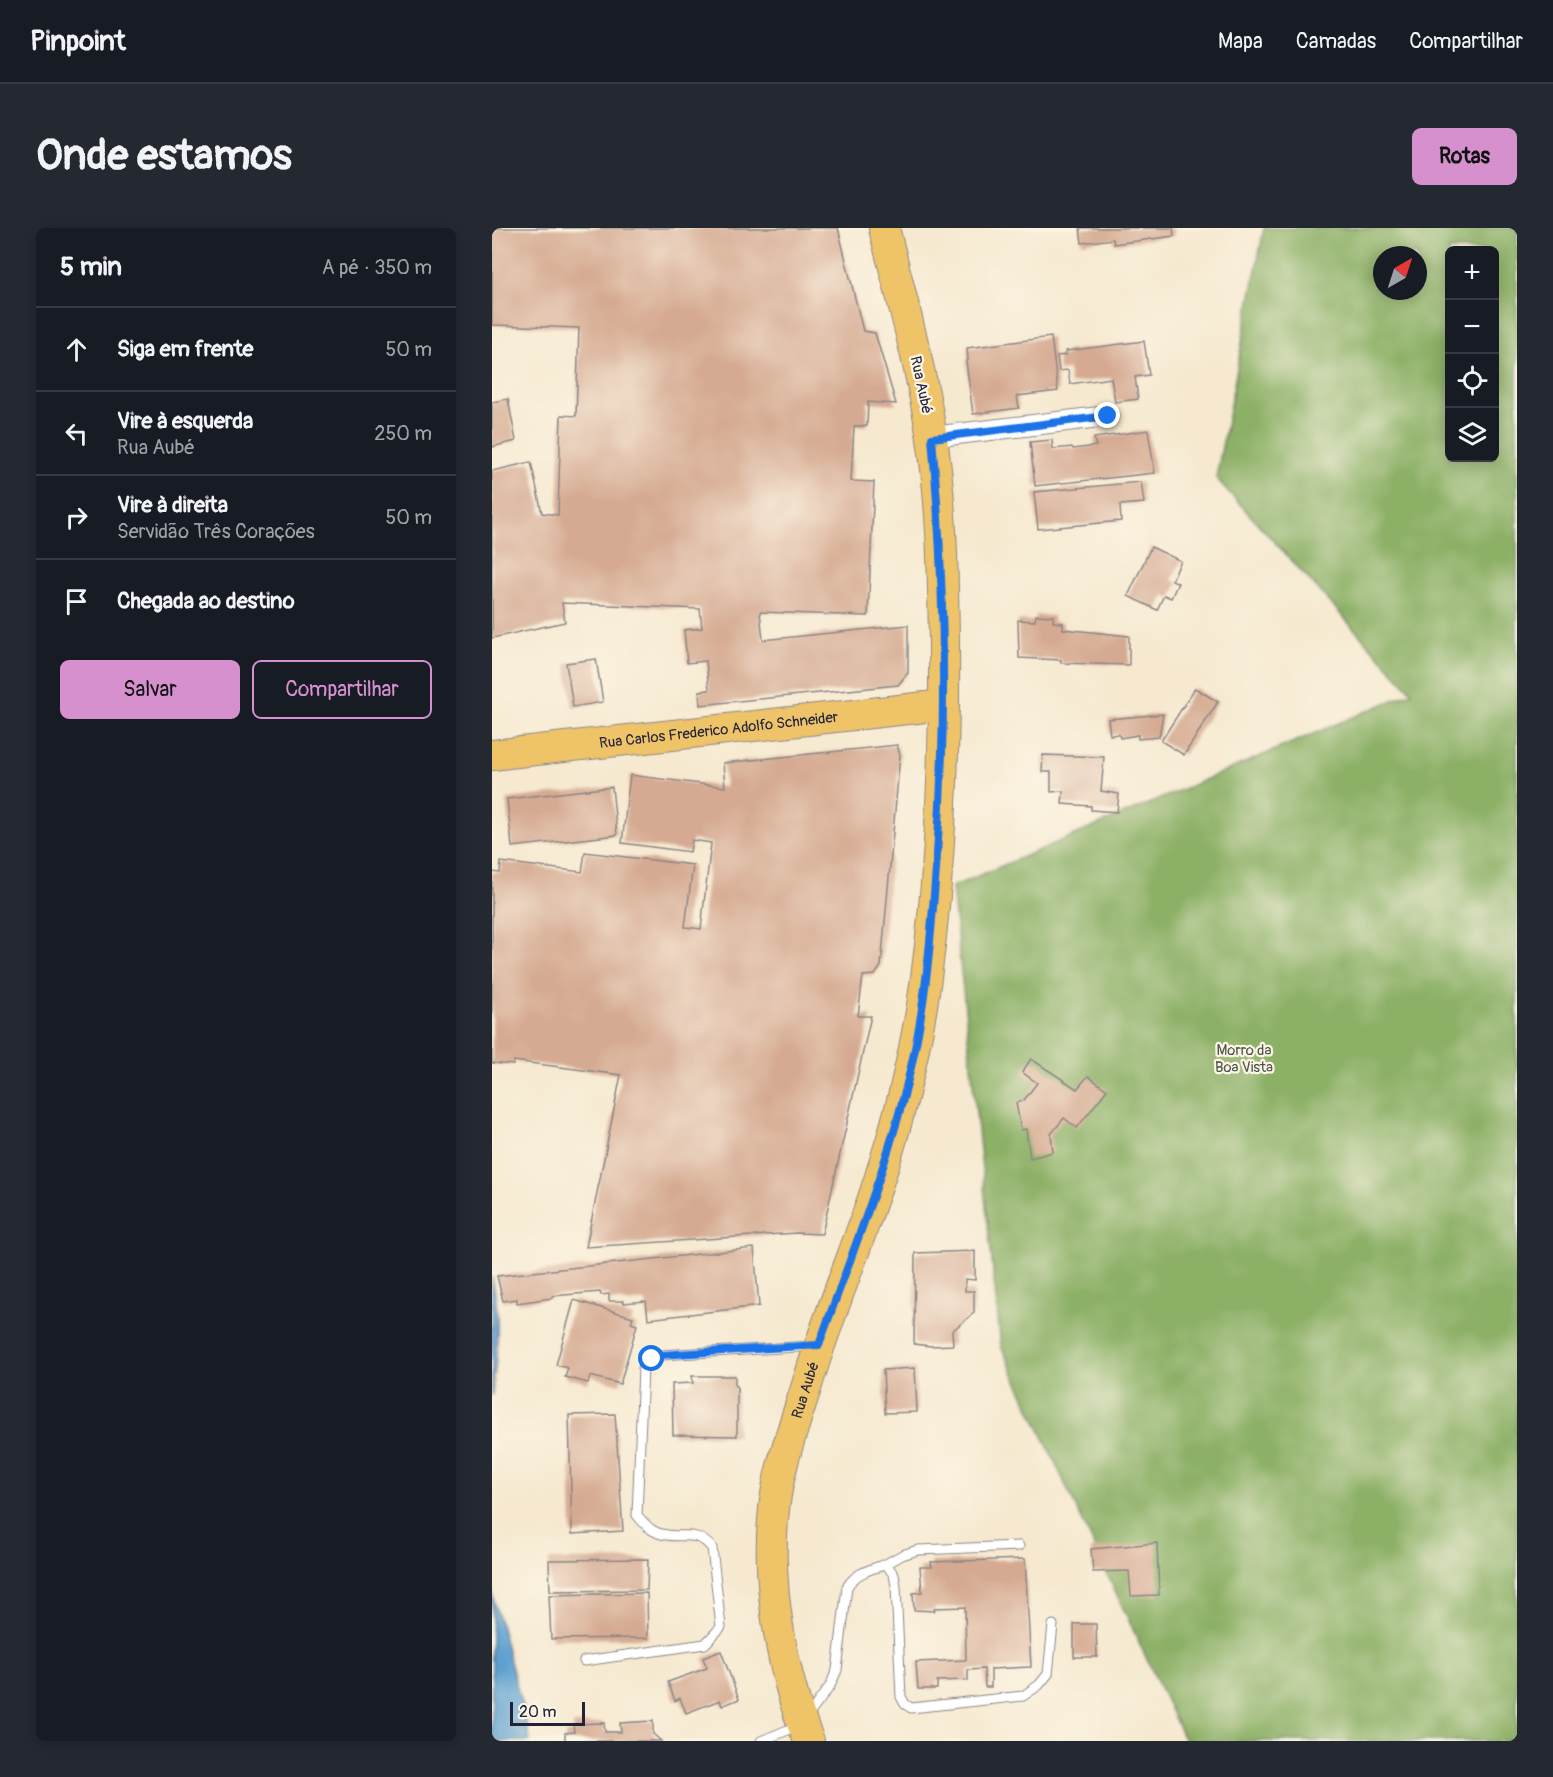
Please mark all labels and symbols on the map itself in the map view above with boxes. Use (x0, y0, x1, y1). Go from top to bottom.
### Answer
north arrow (1373, 246, 1427, 300)
street label: Rua Aubé (906, 354, 936, 416)
route end (1094, 402, 1120, 428)
street label: Rua Carlos Frederico Adolfo Schneider (598, 707, 840, 753)
park label: Morro da Boa Vista (1215, 1041, 1273, 1077)
route start (638, 1345, 664, 1371)
street label: Rua Aubé (787, 1359, 823, 1421)
scale bar (510, 1699, 585, 1726)

